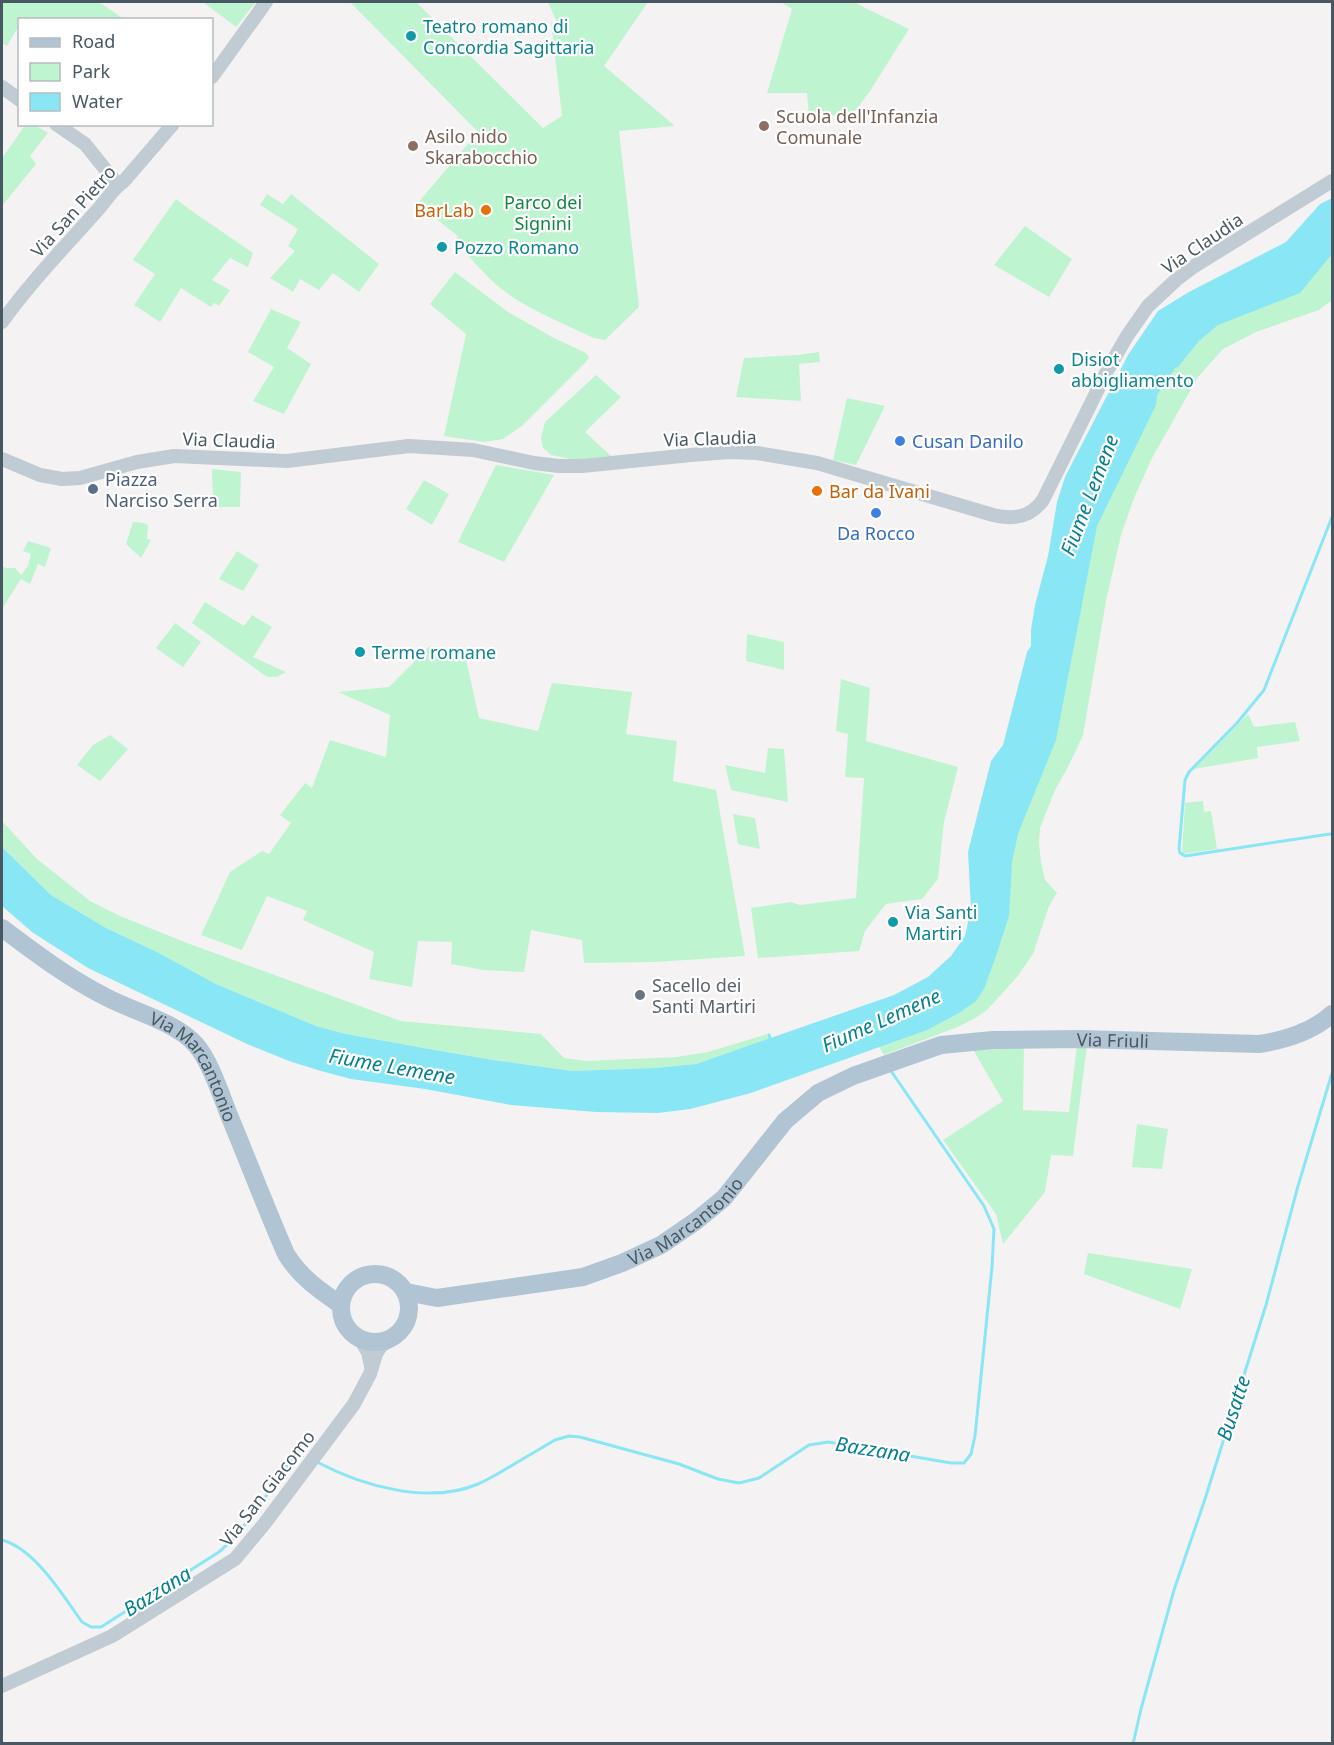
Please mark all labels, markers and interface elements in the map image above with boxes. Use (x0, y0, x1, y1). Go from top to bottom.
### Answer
place label: Teatro romano di Concordia Sagittaria (423, 14, 594, 59)
legend (18, 18, 213, 126)
text: Road (72, 29, 115, 53)
marker: Teatro romano di Concordia Sagittaria (404, 29, 418, 43)
text: Park (72, 59, 110, 83)
text: Water (72, 89, 123, 113)
place label: Scuola dell'Infanzia Comunale (776, 104, 938, 149)
marker: Scuola dell'Infanzia Comunale (757, 119, 771, 133)
place label: Asilo nido Skarabocchio (425, 124, 538, 169)
marker: Asilo nido Skarabocchio (406, 139, 420, 153)
street label: Via San Pietro (25, 160, 121, 262)
park label: Parco dei Signini (504, 190, 582, 235)
place label: BarLab (414, 198, 474, 222)
marker: BarLab (479, 203, 493, 217)
street label: Via Claudia (1157, 207, 1247, 279)
place label: Pozzo Romano (454, 235, 579, 259)
marker: Pozzo Romano (435, 240, 449, 254)
place label: Disiot abbigliamento (1071, 347, 1194, 392)
marker: Disiot abbigliamento (1052, 362, 1066, 376)
street label: Via Claudia (663, 424, 757, 452)
street label: Via Claudia (182, 426, 276, 454)
place label: Cusan Danilo (912, 429, 1024, 453)
water label: Fiume Lemene (1054, 431, 1124, 559)
marker: Cusan Danilo (893, 434, 907, 448)
place label: Piazza Narciso Serra (105, 467, 218, 512)
place label: Bar da Ivani (829, 479, 930, 503)
marker: Piazza Narciso Serra (86, 482, 100, 496)
marker: Bar da Ivani (810, 484, 824, 498)
marker: Da Rocco (869, 506, 883, 520)
place label: Da Rocco (837, 521, 915, 545)
place label: Terme romane (372, 640, 496, 664)
marker: Terme romane (353, 645, 367, 659)
place label: Via Santi Martiri (905, 900, 977, 945)
marker: Via Santi Martiri (886, 915, 900, 929)
place label: Sacello dei Santi Martiri (652, 973, 756, 1018)
water label: Fiume Lemene (817, 982, 945, 1058)
marker: Sacello dei Santi Martiri (633, 988, 647, 1002)
street label: Via Marcantonio (146, 1006, 243, 1126)
street label: Via Friuli (1076, 1027, 1149, 1053)
water label: Fiume Lemene (327, 1042, 457, 1090)
street label: Via Marcantonio (624, 1172, 748, 1271)
water label: Busatte (1210, 1372, 1256, 1444)
street label: Via San Giacomo (214, 1425, 320, 1551)
water label: Bazzana (834, 1430, 912, 1468)
water label: Bazzana (118, 1560, 196, 1622)

